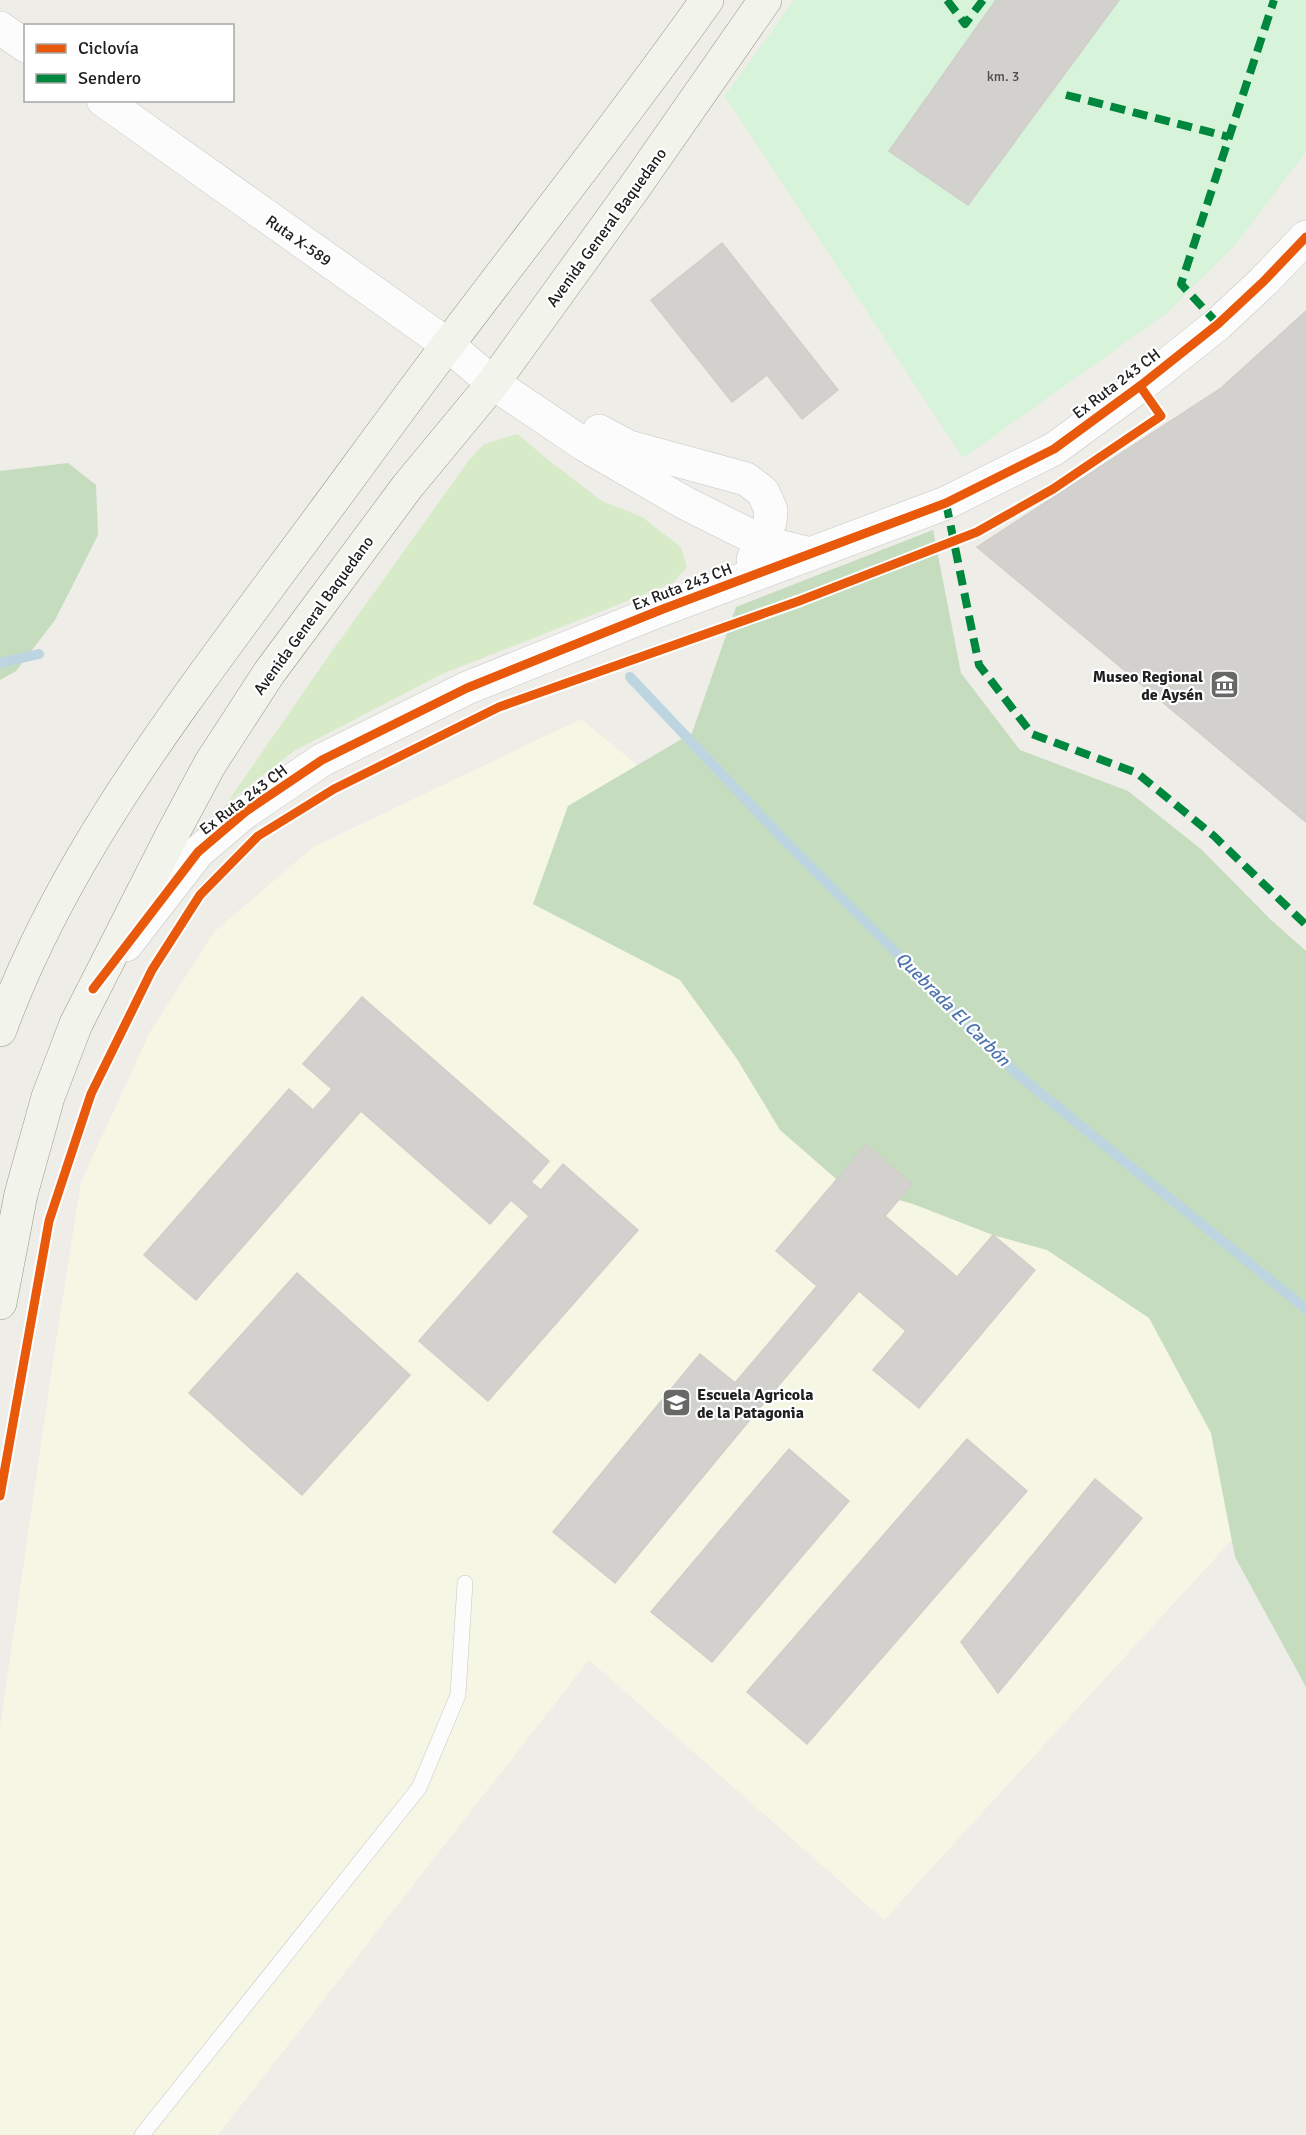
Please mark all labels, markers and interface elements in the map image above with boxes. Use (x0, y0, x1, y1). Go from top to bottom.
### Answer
legend (24, 24, 234, 102)
text: Ciclovía (78, 37, 139, 59)
text: Sendero (78, 67, 141, 89)
house number: km. 3 (987, 68, 1019, 85)
street label: Avenida General Baquedano (542, 144, 671, 311)
street label: Ruta X-589 (262, 211, 335, 271)
street label: Ex Ruta 243 CH (1069, 344, 1165, 423)
street label: Avenida General Baquedano (249, 532, 378, 699)
street label: Ex Ruta 243 CH (630, 559, 735, 615)
place label: Museo Regional de Aysén (1093, 667, 1203, 705)
museum icon: Museo Regional de Aysén (1208, 669, 1240, 701)
street label: Ex Ruta 243 CH (196, 760, 292, 839)
water label: Quebrada El Carbón (891, 947, 1016, 1072)
place label: Escuela Agricola de la Patagonia (697, 1385, 813, 1423)
school or university icon: Escuela Agricola de la Patagonia (660, 1387, 692, 1419)

